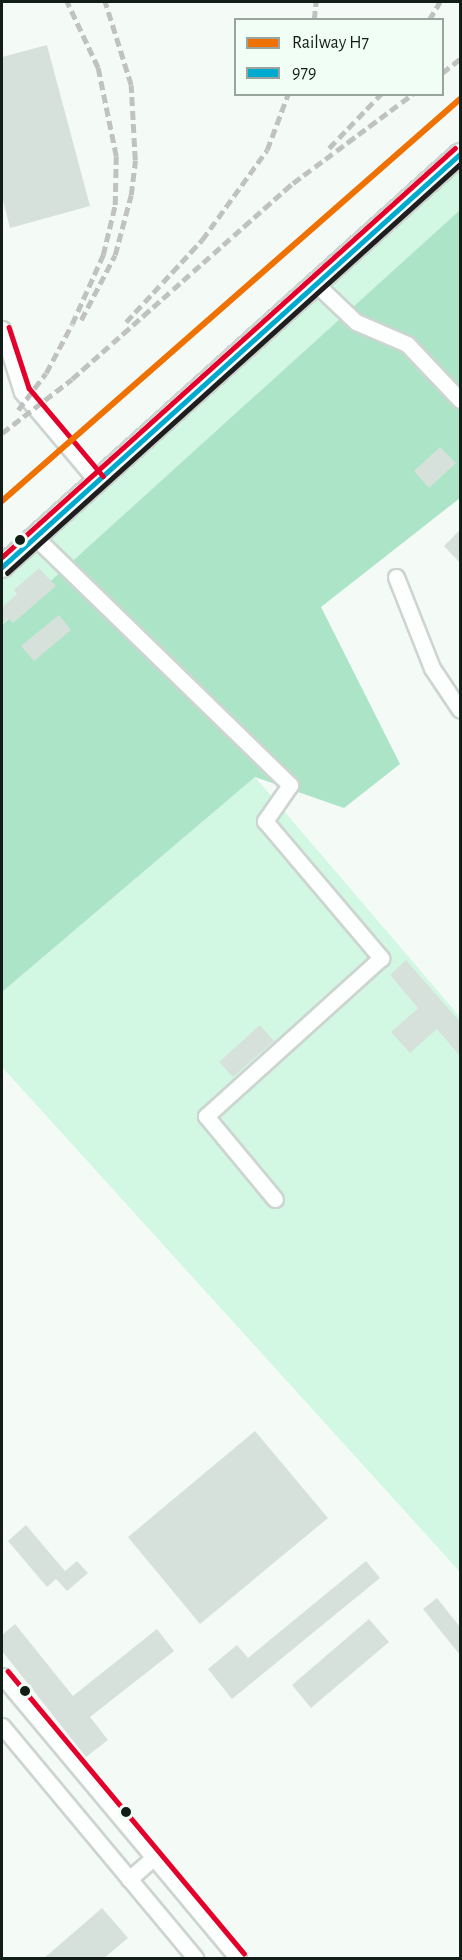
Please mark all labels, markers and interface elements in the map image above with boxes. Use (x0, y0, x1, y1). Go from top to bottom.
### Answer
legend (234, 18, 444, 96)
text: Railway H7 (292, 34, 369, 52)
text: 979 (292, 64, 316, 82)
unlabelled marker (14, 534, 26, 546)
unlabelled marker (19, 1685, 31, 1697)
unlabelled marker (120, 1806, 132, 1818)

